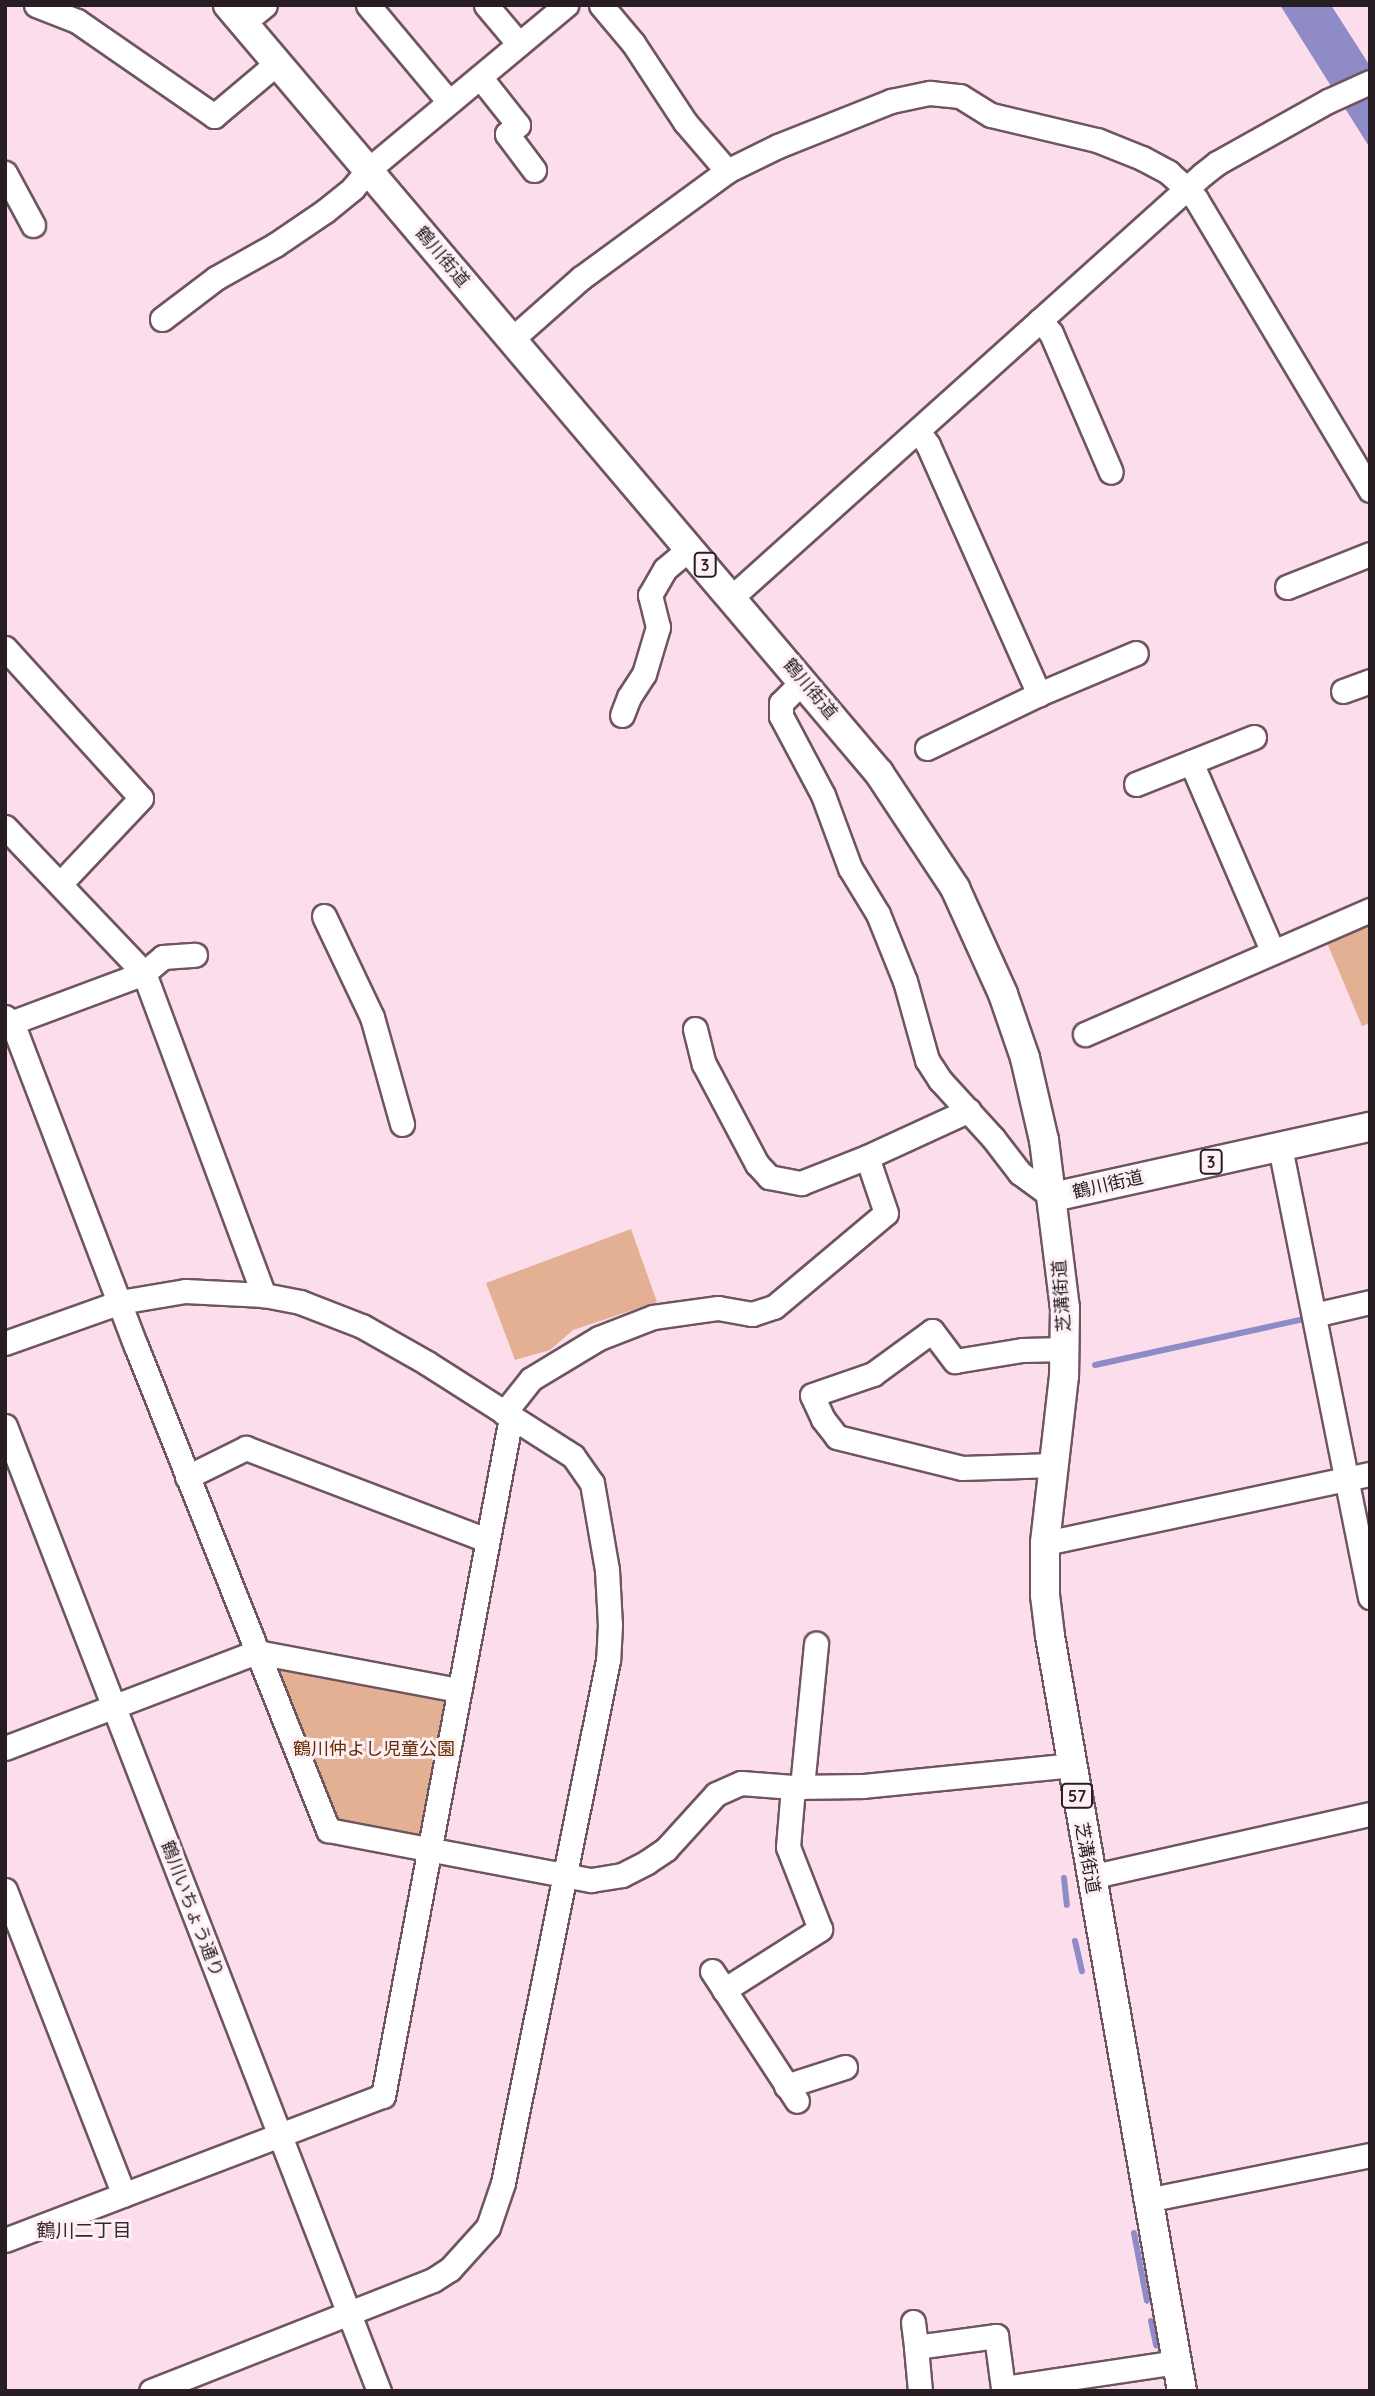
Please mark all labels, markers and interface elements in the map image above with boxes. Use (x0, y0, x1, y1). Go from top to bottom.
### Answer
street label: 鶴川街道 (411, 222, 473, 292)
road number: 3 (693, 552, 717, 578)
street label: 鶴川街道 (779, 654, 841, 724)
road number: 3 (1199, 1150, 1223, 1174)
street label: 鶴川街道 (1070, 1166, 1146, 1204)
street label: 芝溝街道 (1049, 1259, 1075, 1333)
park label: 鶴川仲よし児童公園 (293, 1738, 455, 1760)
road number: 57 (1060, 1784, 1094, 1808)
street label: 芝溝街道 (1070, 1821, 1104, 1895)
street label: 鶴川いちょう通り (156, 1838, 228, 1980)
district label: 鶴川二丁目 (37, 2220, 131, 2242)

